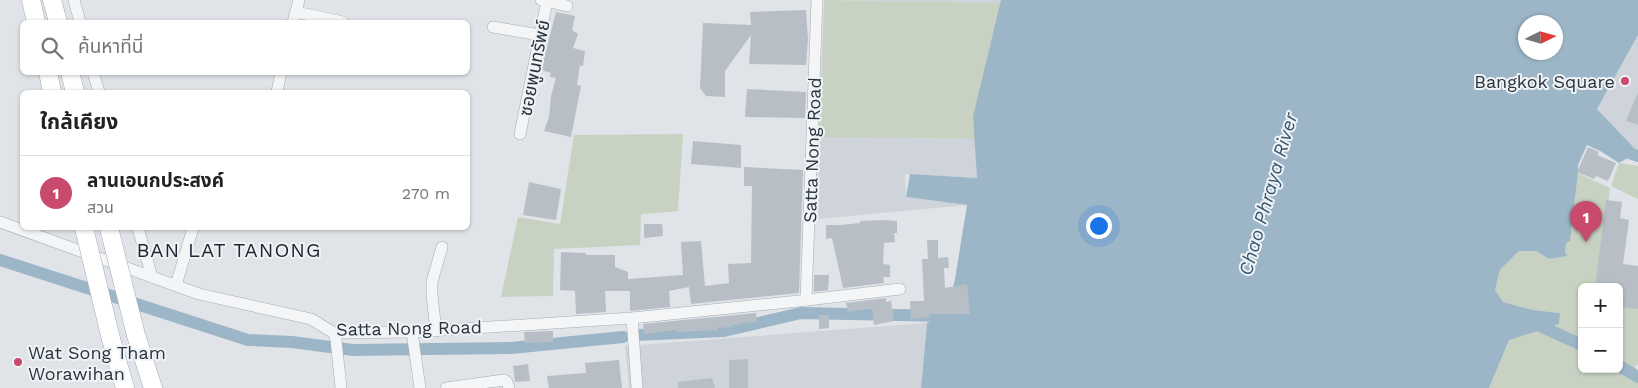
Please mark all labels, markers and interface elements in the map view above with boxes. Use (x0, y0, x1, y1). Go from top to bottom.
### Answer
north arrow (1518, 15, 1563, 60)
street label: ซอยพูนทรัพย์ (514, 18, 556, 118)
search box (20, 20, 470, 75)
icon: search (38, 34, 66, 62)
text: ค้นหาที่นี่ (78, 35, 143, 58)
place label: Bangkok Square (1474, 71, 1615, 92)
marker: Bangkok Square (1619, 75, 1631, 87)
street label: Satta Nong Road (799, 77, 825, 223)
text: ใกล้เคียง (40, 109, 118, 134)
water label: Chao Phraya River (1234, 109, 1302, 278)
text: ลานเอนกประสงค์ (87, 169, 224, 192)
text: 1 (53, 184, 59, 203)
text: 270 m (402, 184, 450, 203)
text: สวน (87, 198, 114, 217)
pin: 1 (1570, 201, 1602, 242)
your location (1086, 213, 1112, 239)
district label: BAN LAT TANONG (136, 238, 322, 262)
map controls (1578, 283, 1623, 373)
button: + (1578, 283, 1623, 328)
street label: Satta Nong Road (336, 316, 482, 340)
button: − (1578, 328, 1623, 373)
place label: Wat Song Tham Worawihan (28, 342, 166, 384)
marker: Wat Song Tham Worawihan (12, 356, 24, 368)

